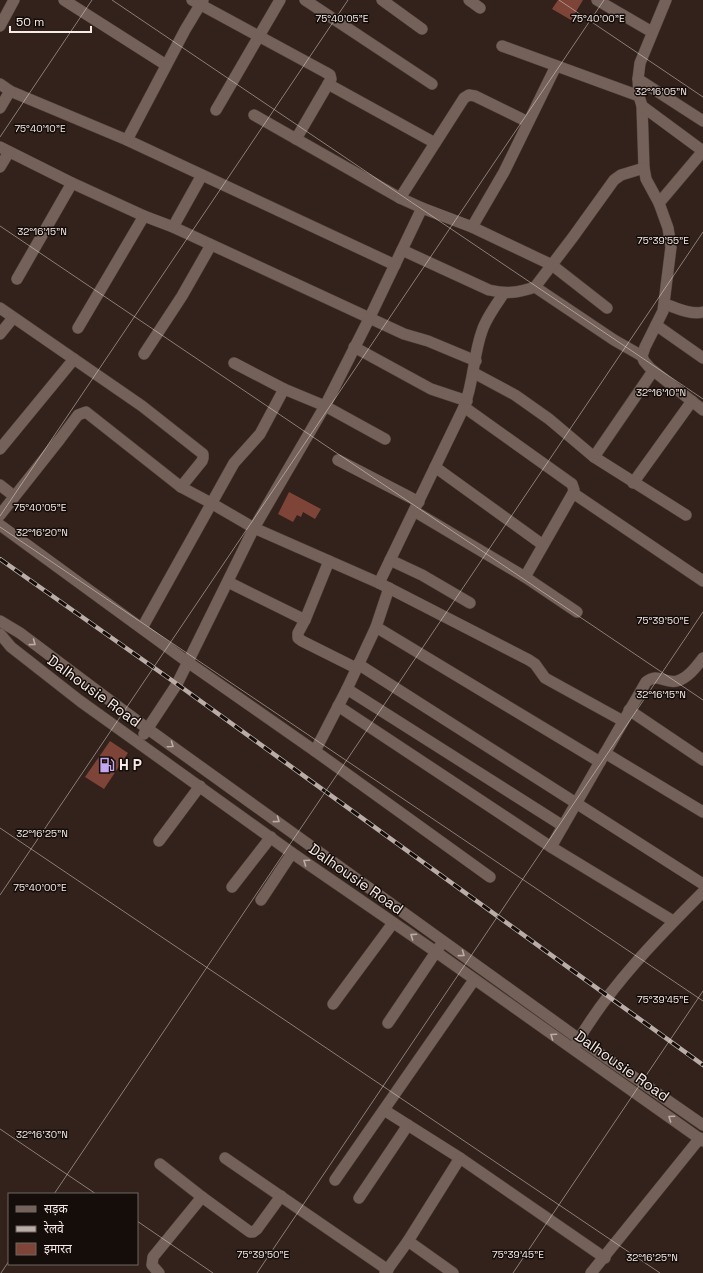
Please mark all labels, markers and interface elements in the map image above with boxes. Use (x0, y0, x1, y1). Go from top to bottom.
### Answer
scale bar (10, 8, 91, 34)
text: 75°40'05"E (316, 12, 369, 25)
text: 75°40'00"E (571, 12, 625, 25)
text: 50 m (16, 14, 44, 30)
text: 32°16'05"N (635, 85, 687, 98)
text: 75°40'10"E (14, 122, 66, 135)
text: 32°16'15"N (17, 225, 67, 238)
text: 75°39'55"E (637, 234, 689, 247)
text: 32°16'10"N (636, 386, 686, 399)
text: 75°40'05"E (14, 501, 67, 514)
text: 32°16'20"N (16, 526, 68, 539)
text: 75°39'50"E (637, 614, 690, 627)
one-way arrow (28, 638, 35, 645)
street label: Dalhousie Road (44, 650, 145, 731)
text: 32°16'15"N (636, 688, 686, 701)
one-way arrow (167, 740, 174, 748)
place label: H P (119, 755, 142, 774)
fuel station icon: H P (98, 756, 116, 774)
one-way arrow (272, 816, 279, 823)
text: 32°16'25"N (16, 827, 68, 840)
street label: Dalhousie Road (305, 839, 407, 918)
one-way arrow (303, 859, 310, 867)
text: 75°40'00"E (13, 881, 67, 894)
one-way arrow (410, 934, 417, 941)
one-way arrow (457, 949, 464, 956)
text: 75°39'45"E (637, 993, 689, 1006)
street label: Dalhousie Road (571, 1026, 673, 1105)
one-way arrow (550, 1033, 557, 1041)
one-way arrow (668, 1115, 675, 1123)
text: 32°16'30"N (16, 1128, 68, 1141)
legend (8, 1193, 138, 1265)
text: सड़क (44, 1201, 69, 1217)
text: रेलवे (44, 1221, 64, 1237)
text: इमारत (44, 1241, 73, 1257)
text: 75°39'50"E (237, 1248, 290, 1261)
text: 75°39'45"E (492, 1248, 544, 1261)
text: 32°16'25"N (626, 1251, 678, 1264)

